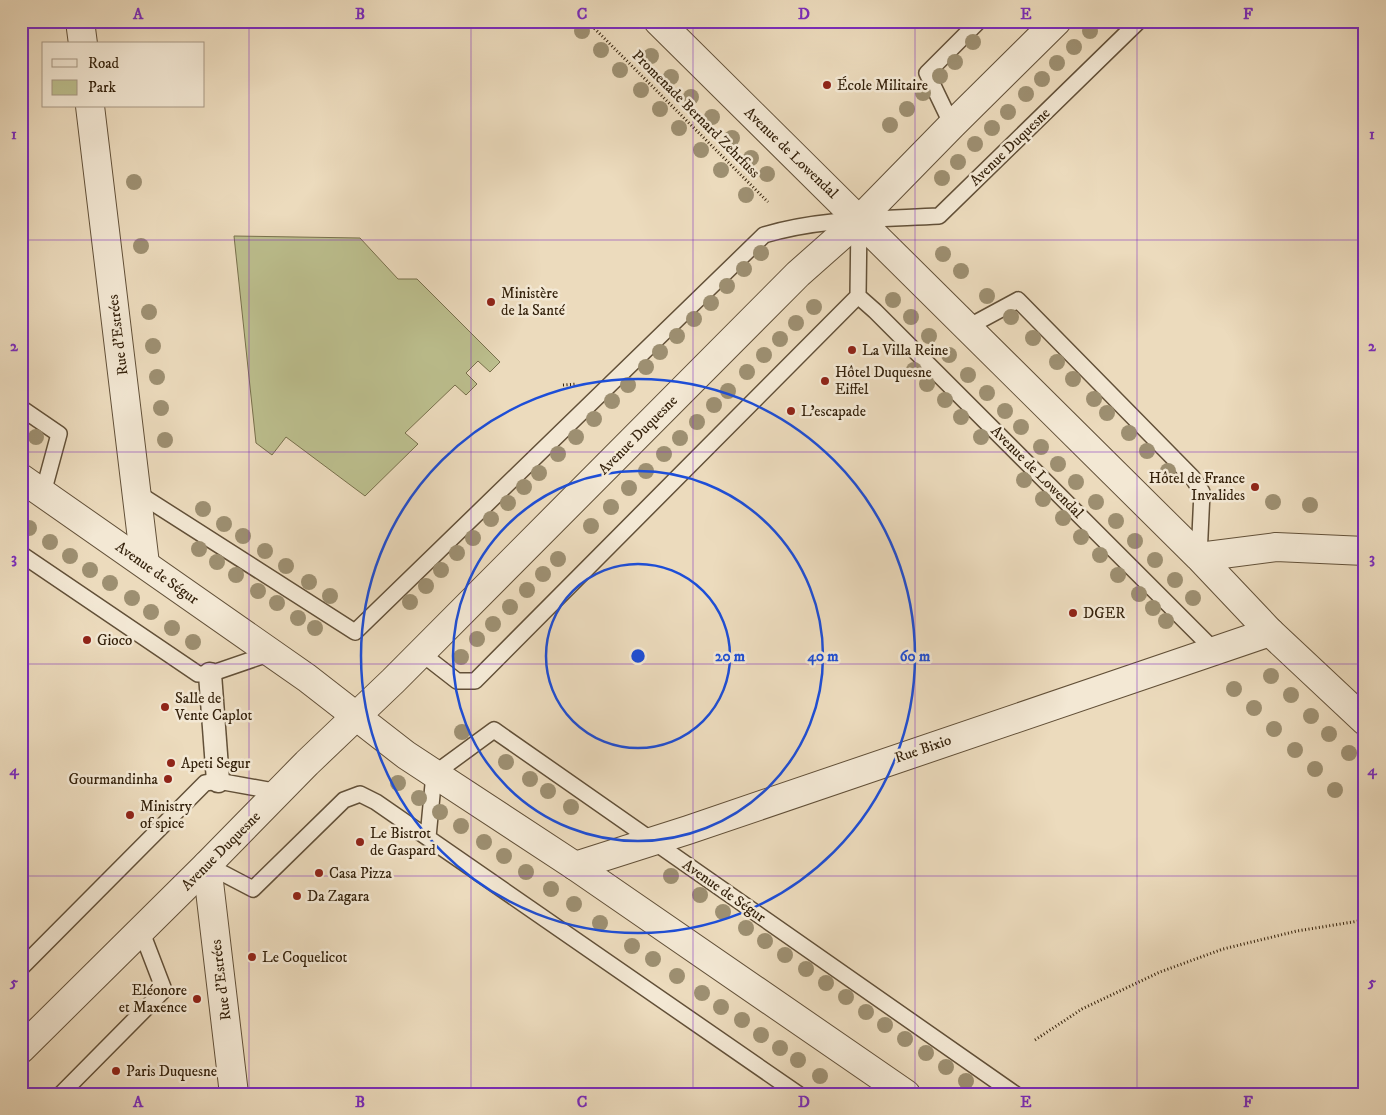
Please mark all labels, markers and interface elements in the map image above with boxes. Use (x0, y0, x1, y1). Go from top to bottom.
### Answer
text: A (132, 4, 144, 24)
text: B (355, 4, 365, 24)
text: C (577, 4, 587, 24)
text: D (798, 4, 810, 24)
text: E (1020, 4, 1032, 24)
text: F (1243, 4, 1253, 24)
legend (42, 42, 205, 108)
street label: Promenade Bernard Zehrfuss (628, 46, 764, 182)
text: Road (88, 54, 120, 73)
place label: École Militaire (837, 76, 928, 95)
text: Park (88, 78, 117, 97)
marker: École Militaire (821, 79, 833, 91)
street label: Avenue de Lowendal (740, 103, 842, 203)
street label: Avenue Duquesne (966, 104, 1054, 190)
text: 1 (11, 124, 17, 144)
text: 1 (1369, 124, 1375, 144)
place label: Ministère de la Santé (501, 284, 566, 320)
street label: Rue d'Estrées (104, 293, 132, 377)
marker: Ministère de la Santé (485, 296, 497, 308)
text: 2 (10, 336, 19, 356)
text: 2 (1368, 336, 1377, 356)
place label: La Villa Reine (862, 341, 948, 360)
marker: La Villa Reine (846, 344, 858, 356)
place label: Hôtel Duquesne Eiffel (835, 363, 932, 399)
marker: Hôtel Duquesne Eiffel (819, 375, 831, 387)
street label: Avenue Duquesne (594, 391, 682, 479)
place label: L'escapade (801, 402, 866, 421)
marker: L'escapade (785, 405, 797, 417)
street label: Avenue de Lowendal (987, 422, 1088, 523)
place label: Hôtel de France Invalides (1149, 469, 1245, 505)
marker: Hôtel de France Invalides (1249, 481, 1261, 493)
street label: Avenue de Ségur (112, 537, 203, 609)
text: 3 (11, 548, 17, 568)
text: 3 (1369, 548, 1375, 568)
place label: DGER (1083, 604, 1125, 623)
marker: DGER (1067, 607, 1079, 619)
place label: Gioco (97, 631, 132, 650)
marker: Gioco (81, 634, 93, 646)
centre of rings (629, 647, 647, 665)
text: 20 m (715, 647, 746, 666)
text: 40 m (806, 647, 839, 666)
text: 60 m (900, 647, 931, 666)
place label: Salle de Vente Caplot (174, 689, 252, 725)
marker: Salle de Vente Caplot (159, 701, 171, 713)
street label: Rue Bixio (892, 730, 954, 768)
place label: Apeti Segur (181, 754, 251, 773)
marker: Apeti Segur (165, 757, 177, 769)
text: 4 (8, 760, 19, 780)
text: 4 (1366, 760, 1377, 780)
place label: Gourmandinha (69, 770, 159, 789)
marker: Gourmandinha (162, 773, 174, 785)
place label: Ministry of spice (140, 797, 193, 833)
street label: Avenue Duquesne (177, 807, 265, 895)
marker: Ministry of spice (124, 809, 136, 821)
place label: Le Bistrot de Gaspard (370, 824, 436, 860)
marker: Le Bistrot de Gaspard (354, 836, 366, 848)
street label: Avenue de Ségur (679, 855, 770, 927)
place label: Casa Pizza (329, 864, 393, 883)
marker: Casa Pizza (313, 867, 325, 879)
place label: Da Zagara (307, 887, 370, 906)
marker: Da Zagara (291, 890, 303, 902)
street label: Rue d'Estrées (207, 938, 235, 1022)
place label: Le Coquelicot (262, 948, 348, 967)
marker: Le Coquelicot (246, 951, 258, 963)
text: 5 (9, 972, 18, 992)
text: 5 (1367, 972, 1376, 992)
place label: Eléonore et Maxence (119, 981, 187, 1017)
marker: Eléonore et Maxence (191, 993, 203, 1005)
place label: Paris Duquesne (126, 1062, 217, 1081)
marker: Paris Duquesne (110, 1065, 122, 1077)
text: A (132, 1092, 144, 1112)
text: B (355, 1092, 365, 1112)
text: C (577, 1092, 587, 1112)
text: D (798, 1092, 810, 1112)
text: E (1020, 1092, 1032, 1112)
text: F (1243, 1092, 1253, 1112)

